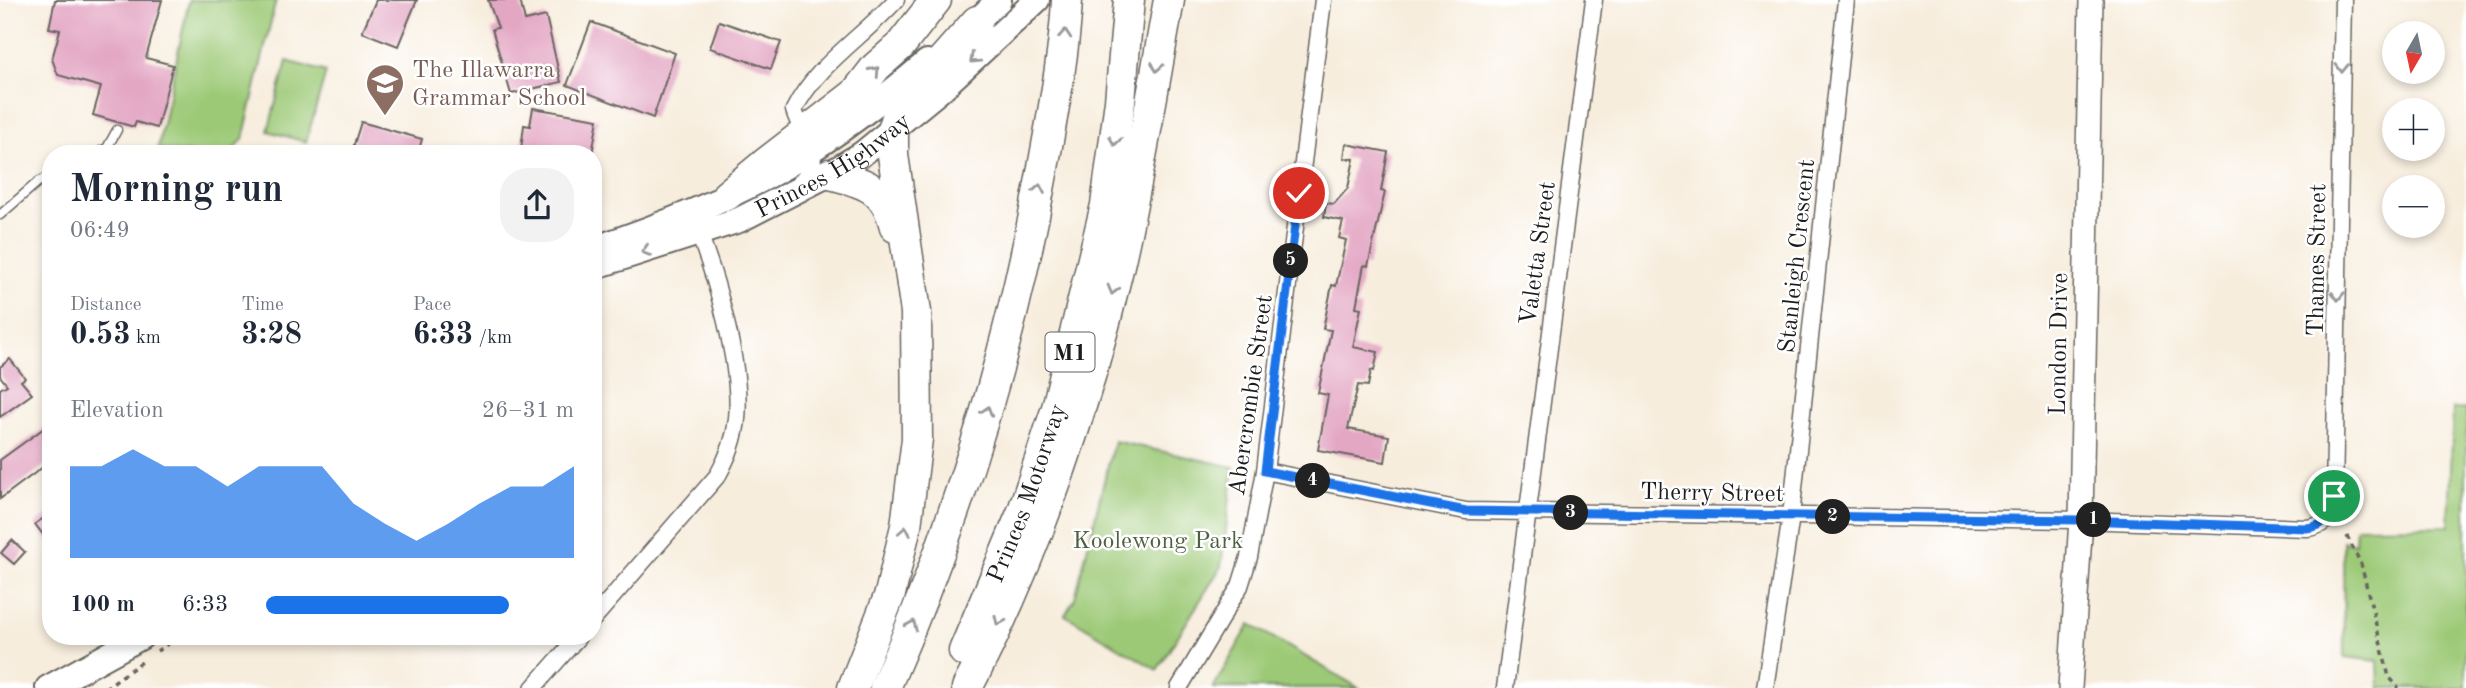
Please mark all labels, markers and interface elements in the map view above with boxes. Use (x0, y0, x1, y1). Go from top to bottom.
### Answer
north arrow (2382, 21, 2445, 84)
map controls (2382, 21, 2445, 238)
one-way arrow (1057, 28, 1072, 39)
one-way arrow (969, 50, 982, 63)
place label: The Illawarra Grammar School (412, 59, 586, 111)
one-way arrow (1150, 61, 1165, 73)
school or university icon: The Illawarra Grammar School (364, 62, 406, 117)
one-way arrow (2334, 63, 2350, 74)
one-way arrow (866, 66, 879, 79)
button: + (2382, 98, 2445, 161)
street label: Princes Highway (752, 109, 916, 223)
one-way arrow (1107, 135, 1122, 147)
street label: Stanleigh Crescent (1776, 158, 1820, 354)
pin (1269, 163, 1329, 223)
button: share (500, 168, 574, 242)
text: Morning run (70, 172, 283, 210)
icon: check (1280, 174, 1318, 212)
button: − (2382, 175, 2445, 238)
street label: Valetta Street (1517, 180, 1561, 327)
one-way arrow (1031, 183, 1046, 195)
street label: Thames Street (2305, 183, 2331, 337)
text: 06:49 (70, 219, 130, 242)
one-way arrow (641, 242, 653, 257)
pin: 5 (1274, 244, 1308, 278)
text: 5 (1285, 251, 1296, 270)
street label: London Drive (2047, 272, 2073, 416)
one-way arrow (1106, 284, 1121, 296)
one-way arrow (2330, 290, 2345, 301)
street label: Abercrombie Street (1226, 293, 1278, 497)
text: Distance (70, 296, 142, 315)
text: Time (241, 296, 284, 315)
text: Pace (413, 296, 451, 315)
text: 0.53 (70, 320, 131, 350)
text: 3:28 (241, 320, 302, 350)
text: 6:33 (413, 320, 473, 350)
text: km (131, 329, 161, 348)
text: /km (473, 329, 512, 348)
road number: M1 (1046, 332, 1094, 372)
text: Elevation (70, 399, 164, 422)
text: 26–31 m (482, 399, 574, 422)
street label: Princes Motorway (984, 401, 1072, 587)
one-way arrow (979, 405, 993, 417)
pin: 4 (1296, 463, 1330, 498)
pin (2304, 466, 2364, 526)
text: 4 (1307, 471, 1318, 490)
icon: arrive (2315, 477, 2353, 515)
street label: Therry Street (1640, 481, 1784, 507)
pin: 3 (1554, 496, 1588, 530)
pin: 2 (1815, 500, 1850, 534)
text: 3 (1565, 503, 1576, 522)
pin: 1 (2076, 503, 2112, 538)
text: 2 (1827, 507, 1838, 526)
text: 1 (2088, 510, 2099, 529)
one-way arrow (896, 525, 911, 537)
park label: Koolewong Park (1073, 530, 1243, 554)
text: 100 m (70, 593, 135, 616)
text: 6:33 (182, 593, 228, 616)
one-way arrow (993, 614, 1007, 626)
one-way arrow (904, 620, 918, 632)

